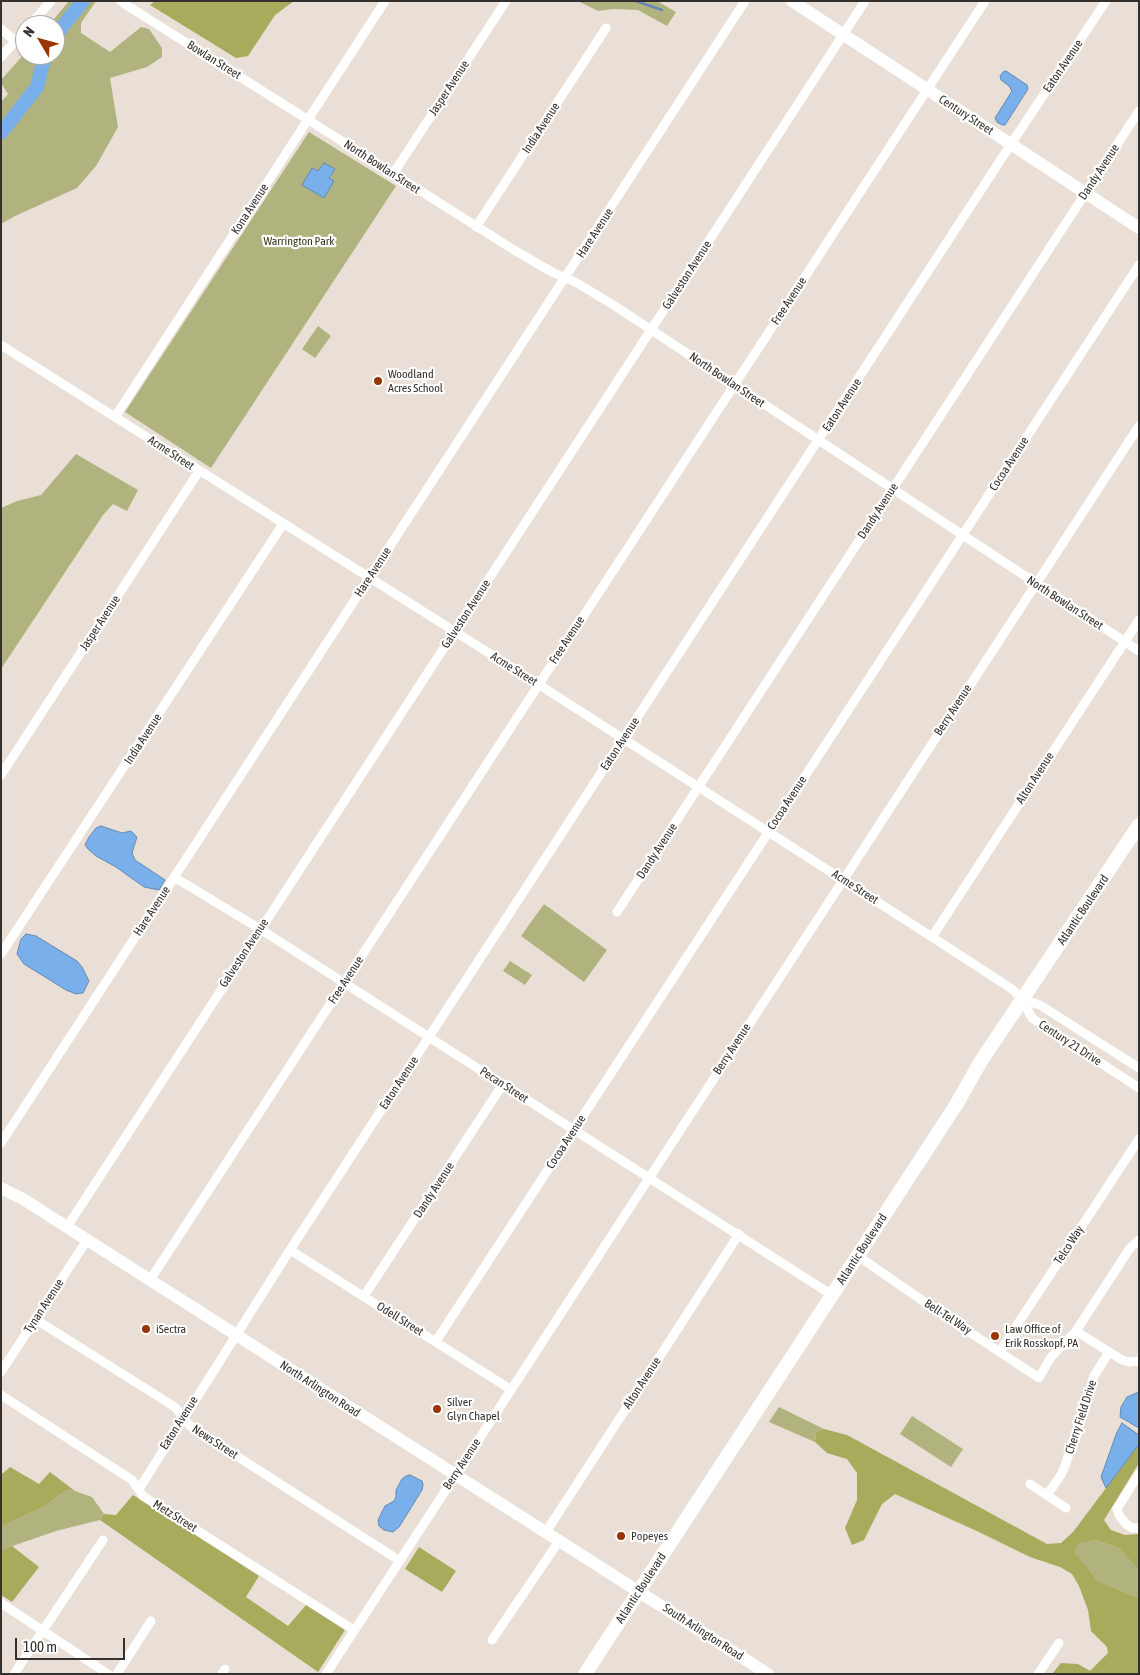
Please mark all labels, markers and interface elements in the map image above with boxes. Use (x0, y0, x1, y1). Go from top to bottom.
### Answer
north arrow (15, 15, 65, 65)
text: N (20, 23, 38, 40)
street label: Eaton Avenue (1040, 37, 1086, 95)
street label: Bowlan Street (184, 38, 244, 82)
street label: Jasper Avenue (426, 58, 472, 118)
street label: Century Street (936, 92, 996, 138)
street label: India Avenue (519, 100, 563, 156)
street label: North Bowlan Street (341, 137, 423, 197)
street label: Dandy Avenue (1076, 141, 1122, 203)
street label: Kona Avenue (228, 181, 272, 237)
street label: Hare Avenue (574, 205, 616, 261)
park label: Warrington Park (263, 234, 335, 248)
street label: Galveston Avenue (659, 238, 715, 312)
street label: Free Avenue (768, 275, 810, 327)
street label: North Bowlan Street (687, 349, 767, 411)
place label: Woodland Acres School (388, 367, 443, 395)
marker: Woodland Acres School (372, 375, 384, 387)
street label: Eaton Avenue (820, 376, 864, 434)
street label: Acme Street (145, 433, 197, 473)
street label: Cocoa Avenue (986, 434, 1032, 494)
street label: Dandy Avenue (855, 480, 901, 542)
street label: Hare Avenue (352, 544, 394, 600)
street label: North Bowlan Street (1024, 573, 1106, 633)
street label: Galveston Avenue (438, 577, 494, 651)
street label: Jasper Avenue (77, 593, 123, 653)
street label: Free Avenue (546, 614, 588, 666)
street label: Acme Street (488, 649, 540, 689)
street label: Berry Avenue (931, 682, 975, 738)
street label: India Avenue (121, 711, 165, 767)
street label: Eaton Avenue (598, 715, 642, 773)
street label: Alton Avenue (1013, 749, 1057, 807)
street label: Cocoa Avenue (764, 773, 810, 833)
street label: Dandy Avenue (634, 820, 680, 882)
street label: Acme Street (829, 867, 881, 907)
street label: Atlantic Boulevard (1054, 872, 1112, 948)
street label: Hare Avenue (131, 883, 173, 939)
street label: Galveston Avenue (216, 916, 272, 990)
street label: Free Avenue (325, 954, 367, 1006)
street label: Century 21 Drive (1036, 1017, 1104, 1069)
street label: Berry Avenue (710, 1021, 754, 1077)
street label: Eaton Avenue (377, 1054, 421, 1112)
street label: Pecan Street (477, 1064, 531, 1106)
street label: Cocoa Avenue (543, 1112, 589, 1172)
street label: Dandy Avenue (411, 1159, 457, 1221)
street label: Atlantic Boulevard (834, 1211, 890, 1287)
street label: Telco Way (1051, 1223, 1087, 1267)
street label: Tynan Avenue (21, 1276, 67, 1336)
street label: Bell-Tel Way (922, 1296, 974, 1338)
street label: Odell Street (374, 1299, 426, 1339)
place label: iSectra (156, 1322, 186, 1336)
place label: Law Office of Erik Rosskopf, PA (1005, 1322, 1078, 1350)
marker: iSectra (140, 1323, 152, 1335)
marker: Law Office of Erik Rosskopf, PA (989, 1330, 1001, 1342)
street label: Alton Avenue (620, 1354, 664, 1412)
street label: North Arlington Road (277, 1358, 363, 1420)
street label: Cherry Field Drive (1062, 1378, 1100, 1456)
street label: Eaton Avenue (157, 1394, 201, 1452)
place label: Silver Glyn Chapel (447, 1395, 500, 1423)
marker: Silver Glyn Chapel (431, 1403, 443, 1415)
street label: News Street (189, 1422, 241, 1462)
street label: Berry Avenue (440, 1436, 484, 1492)
street label: Metz Street (150, 1497, 200, 1535)
place label: Popeyes (631, 1529, 668, 1543)
marker: Popeyes (615, 1530, 627, 1542)
street label: Atlantic Boulevard (613, 1550, 669, 1626)
street label: South Arlington Road (660, 1601, 746, 1663)
scale bar (18, 1628, 128, 1660)
text: 100 m (23, 1638, 57, 1655)

